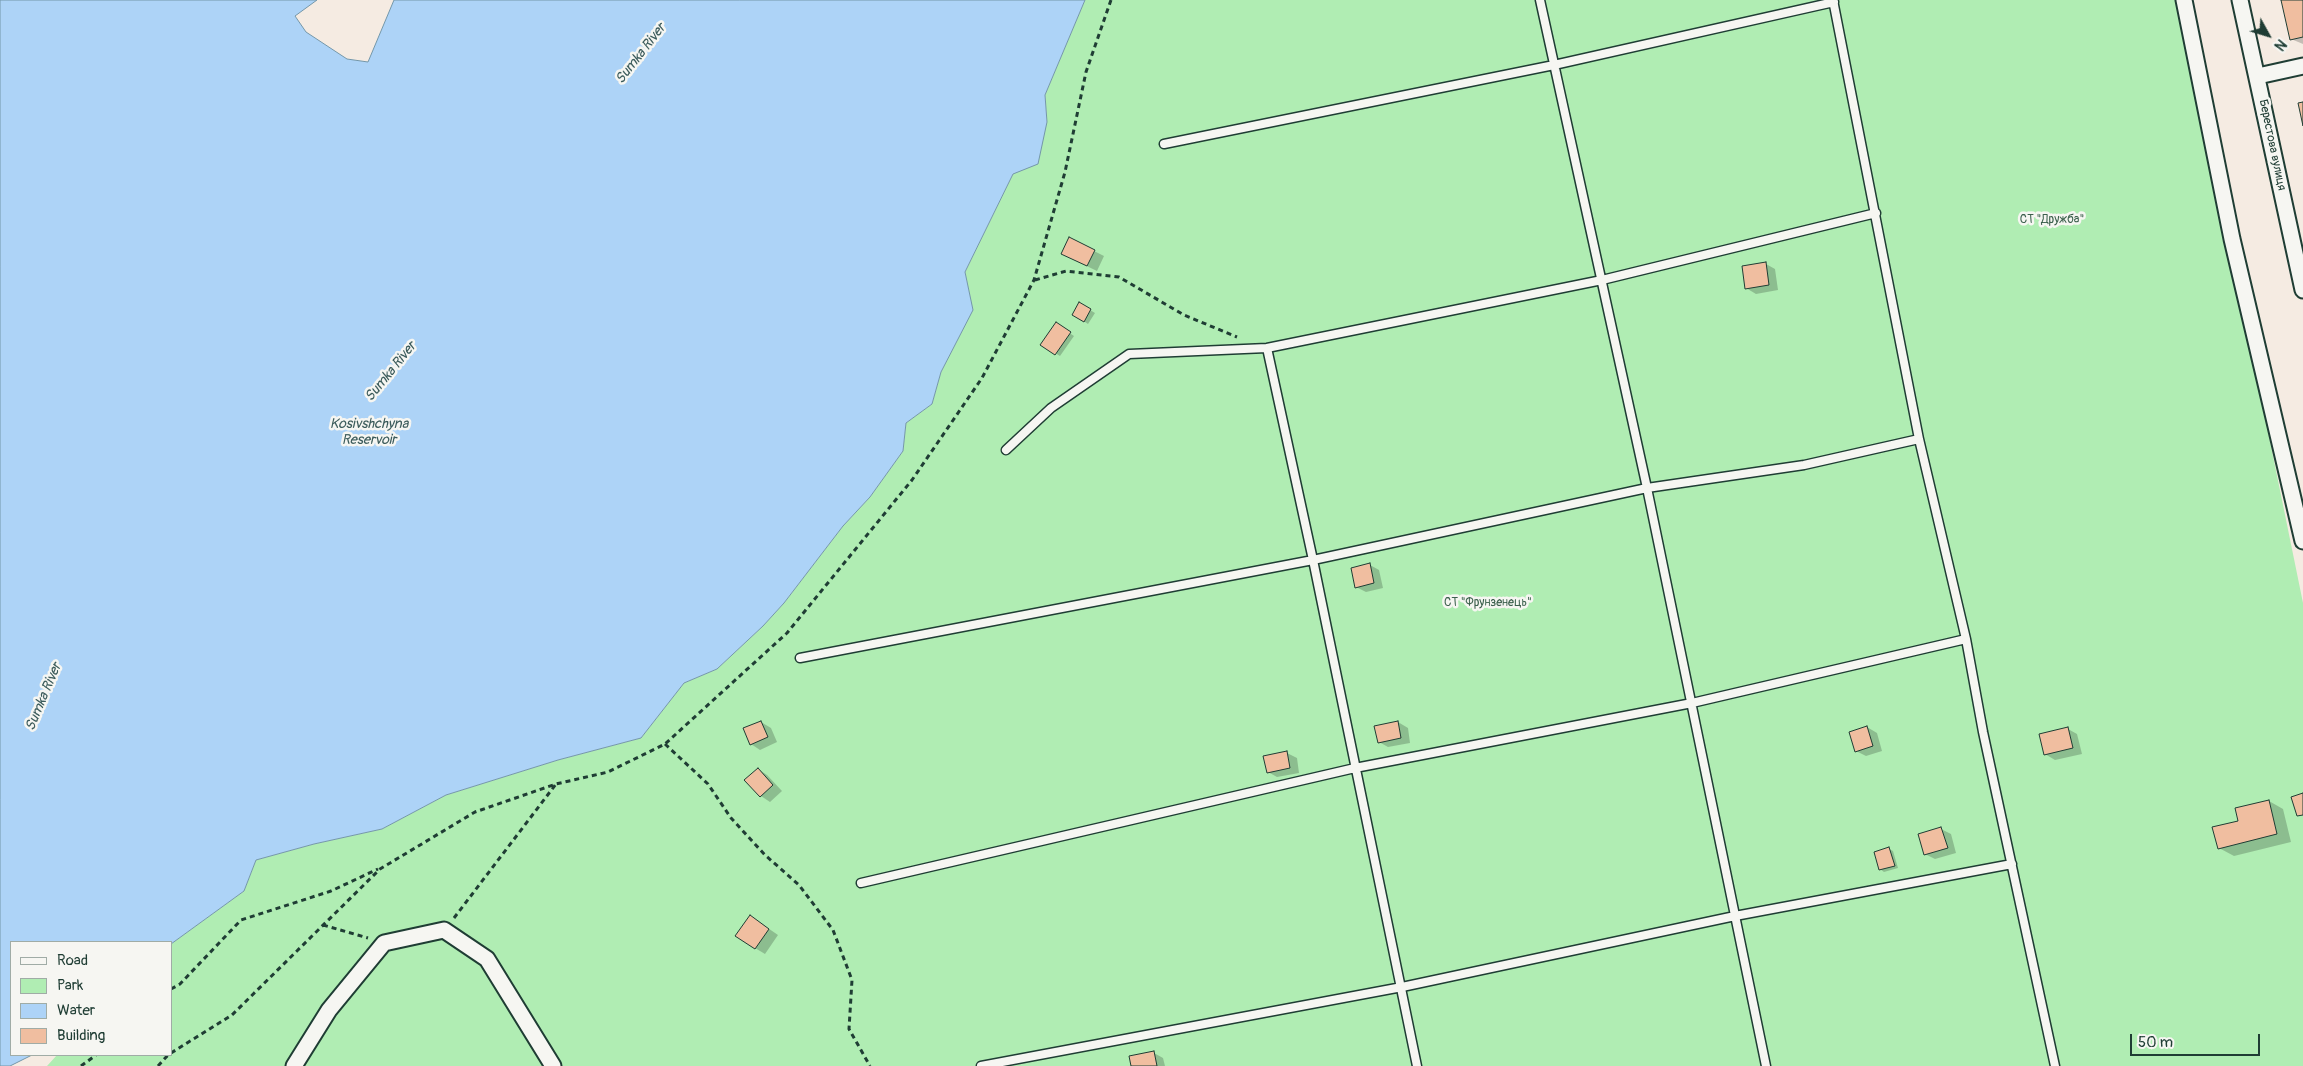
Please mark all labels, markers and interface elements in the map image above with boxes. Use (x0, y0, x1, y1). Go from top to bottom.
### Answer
north arrow (2243, 10, 2293, 60)
water label: Sumka River (612, 21, 670, 87)
text: N (2270, 36, 2290, 54)
street label: Берестова вулиця (2255, 98, 2289, 192)
park label: СТ "Дружба" (2020, 213, 2084, 227)
water label: Sumka River (362, 339, 420, 405)
water label: Kosivshchyna Reservoir (330, 416, 408, 448)
park label: СТ "Фрунзенець" (1444, 596, 1532, 610)
water label: Sumka River (22, 661, 66, 733)
legend (10, 941, 172, 1056)
text: Road (57, 951, 88, 970)
text: Park (57, 976, 83, 995)
text: Water (57, 1001, 95, 1020)
scale bar (2133, 1024, 2263, 1056)
text: Building (57, 1026, 105, 1045)
text: 50 m (2138, 1033, 2173, 1052)

